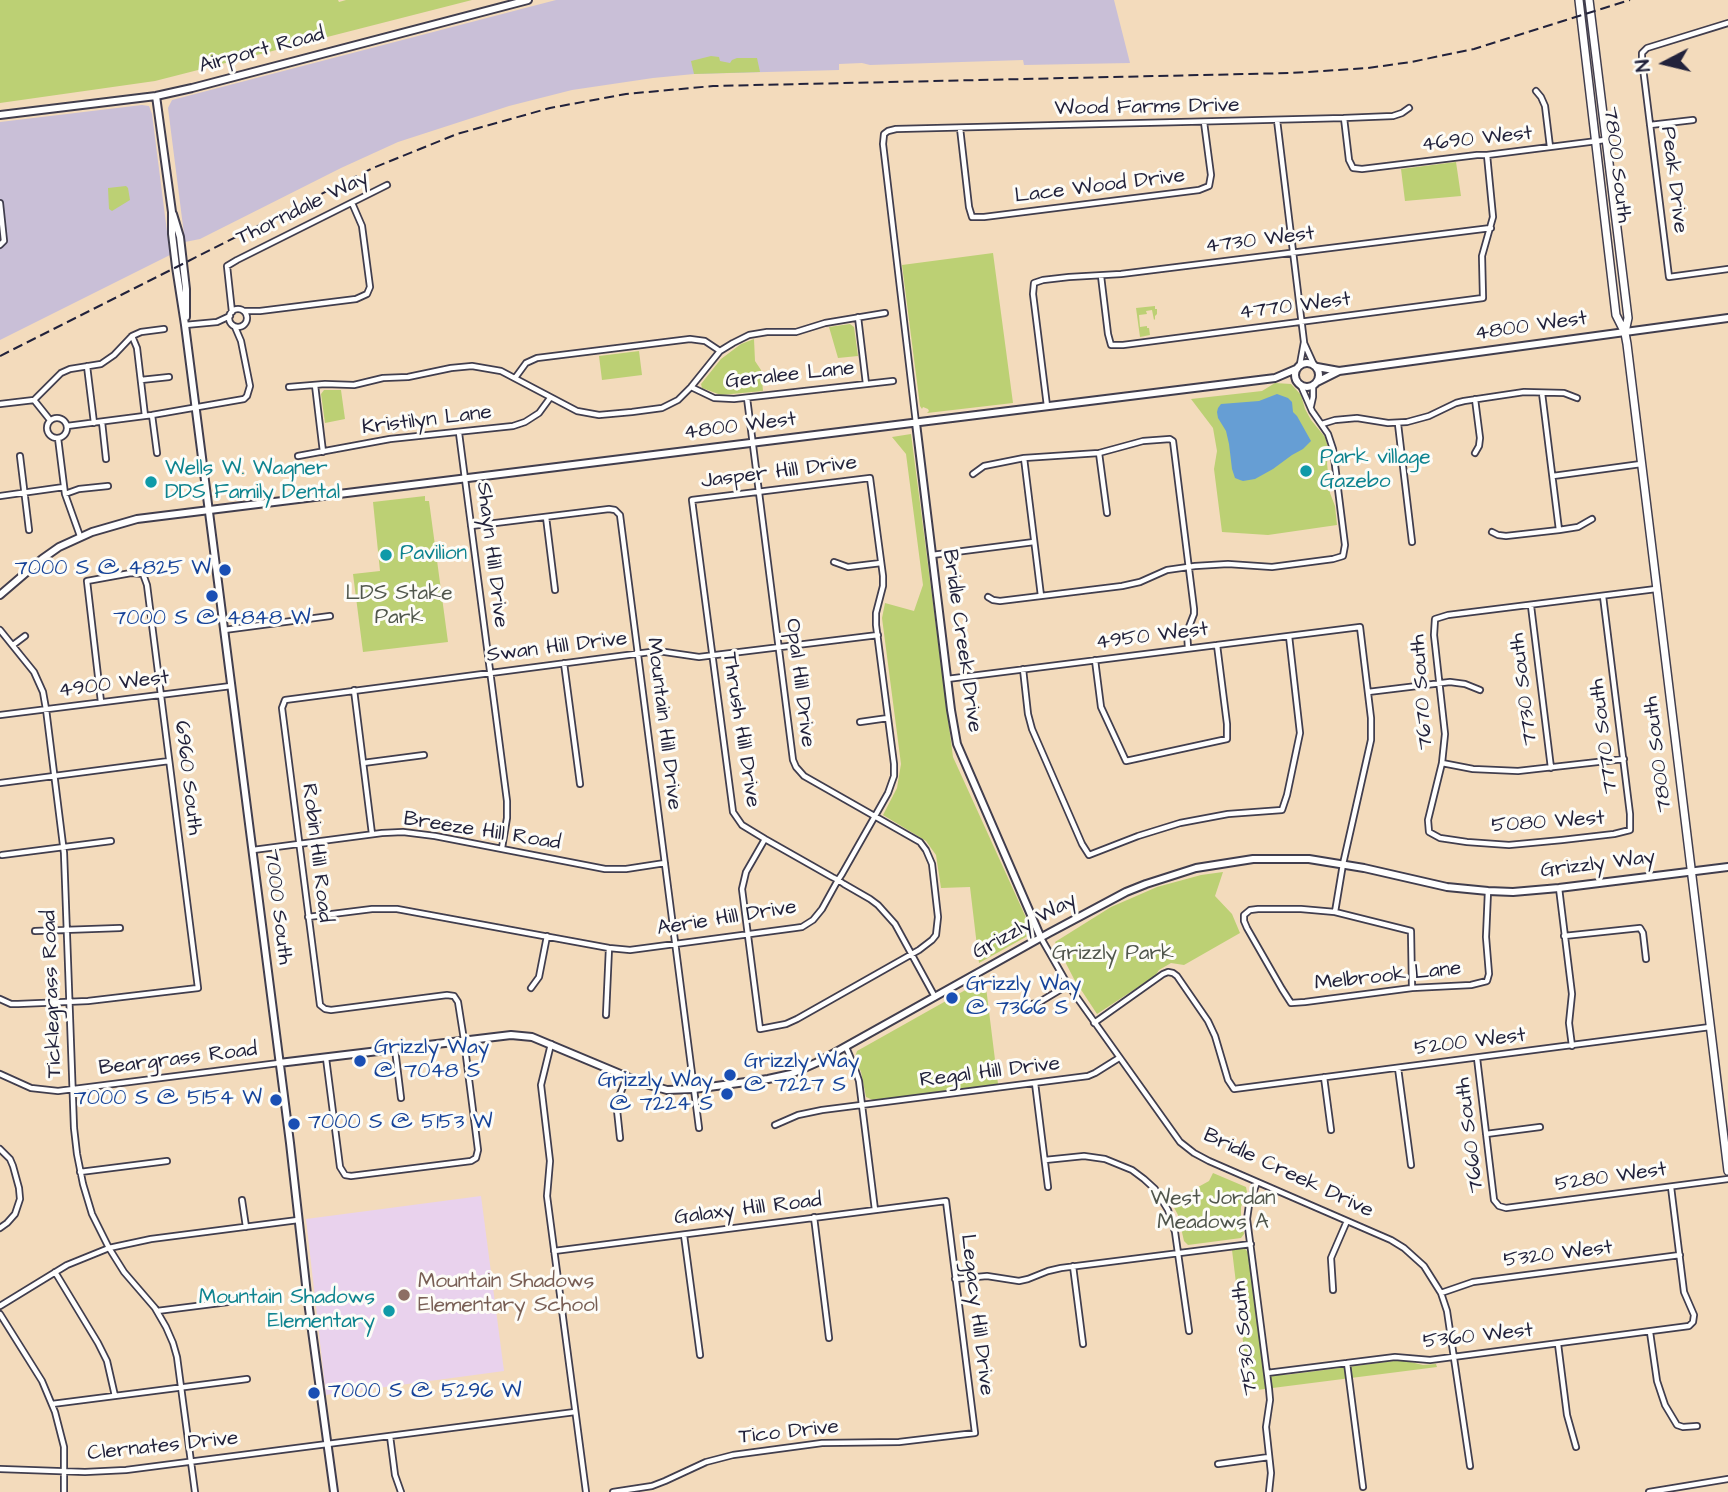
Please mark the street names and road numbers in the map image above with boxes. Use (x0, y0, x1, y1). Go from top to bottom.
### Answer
street label: Airport Road (197, 22, 327, 80)
street label: Wood Farms Drive (1054, 94, 1240, 122)
street label: 7800 South (1596, 106, 1636, 224)
street label: 4690 West (1420, 122, 1534, 158)
street label: Peak Drive (1654, 125, 1692, 235)
street label: Lace Wood Drive (1013, 164, 1187, 210)
street label: Thorndale Way (233, 166, 373, 252)
street label: 4730 West (1204, 222, 1316, 260)
street label: 4770 West (1238, 288, 1352, 326)
street label: 4800 West (1473, 307, 1589, 347)
street label: Geralee Lane (724, 357, 856, 395)
street label: Kristilyn Lane (361, 401, 493, 441)
street label: 4800 West (682, 408, 798, 446)
street label: Jasper Hill Drive (700, 451, 858, 495)
street label: Shayn Hill Drive (470, 481, 512, 629)
street label: Bridle Creek Drive (936, 548, 986, 734)
street label: Opal Hill Drive (779, 617, 819, 749)
street label: 4950 West (1094, 618, 1210, 656)
street label: Swan Hill Drive (485, 627, 629, 669)
street label: 7730 South (1506, 631, 1544, 747)
street label: 7670 South (1406, 634, 1440, 750)
street label: Mountain Hill Drive (640, 637, 686, 811)
street label: Thrush Hill Drive (715, 651, 765, 809)
street label: 4900 West (57, 666, 171, 704)
street label: 7770 South (1585, 677, 1625, 795)
street label: 7800 South (1639, 695, 1679, 813)
street label: 6960 South (167, 719, 207, 837)
street label: Robin Hill Road (295, 782, 337, 924)
street label: 5080 West (1490, 806, 1606, 840)
street label: Breeze Hill Road (402, 807, 562, 857)
street label: Grizzly Way (1539, 845, 1657, 885)
street label: 7000 South (257, 848, 297, 966)
street label: Grizzly Way (968, 888, 1082, 966)
street label: Aerie Hill Drive (655, 896, 799, 942)
street label: Ticklegrass Road (37, 910, 69, 1078)
street label: Melbrook Lane (1313, 957, 1463, 997)
street label: 5200 West (1413, 1024, 1527, 1062)
street label: Beargrass Road (97, 1038, 259, 1082)
street label: Regal Hill Drive (918, 1052, 1062, 1094)
street label: 7660 South (1451, 1076, 1491, 1194)
street label: Bridle Creek Drive (1199, 1124, 1377, 1224)
street label: 5280 West (1554, 1158, 1668, 1198)
street label: Galaxy Hill Road (673, 1188, 823, 1232)
street label: Legacy Hill Drive (954, 1233, 998, 1397)
street label: 5320 West (1502, 1236, 1614, 1274)
street label: 7530 South (1227, 1280, 1265, 1396)
street label: 5360 West (1422, 1319, 1534, 1355)
street label: Tico Drive (738, 1415, 840, 1451)
street label: Clernates Drive (86, 1427, 240, 1467)

